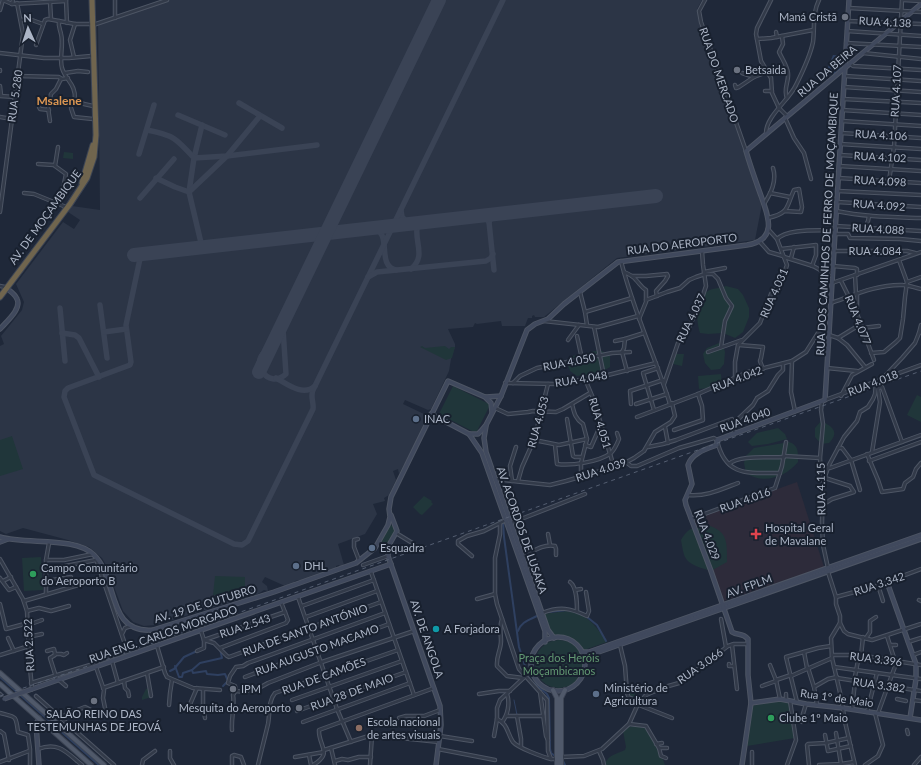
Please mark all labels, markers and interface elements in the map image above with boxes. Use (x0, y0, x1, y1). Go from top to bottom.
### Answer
north arrow (8, 8, 48, 48)
place label: Maná Cristã (779, 10, 837, 23)
text: N (23, 11, 32, 24)
marker: Maná Cristã (840, 12, 850, 22)
street label: RUA 4.138 (858, 14, 912, 29)
street label: RUA DO MERCADO (697, 25, 742, 124)
street label: RUA DA BEIRA (794, 42, 859, 99)
place label: Betsaida (745, 63, 786, 76)
street label: RUA 4.107 (888, 64, 903, 118)
marker: Betsaida (732, 65, 742, 75)
street label: RUA 5.280 (4, 68, 25, 123)
street label: RUA DOS CAMINHOS DE FERRO DE MOÇAMBIQUE (813, 92, 840, 356)
district label: Msalene (36, 93, 82, 108)
street label: RUA 4.106 (854, 127, 908, 142)
street label: RUA 4.102 (853, 149, 907, 164)
street label: AV. DE MOÇAMBIQUE (6, 167, 83, 267)
street label: RUA 4.098 (853, 173, 907, 188)
street label: RUA 4.092 (852, 196, 906, 213)
street label: RUA 4.088 (851, 221, 905, 236)
street label: RUA DO AEROPORTO (626, 230, 738, 257)
street label: RUA 4.084 (849, 244, 902, 257)
street label: RUA 4.031 (757, 266, 790, 320)
street label: RUA 4.037 (673, 291, 708, 344)
street label: RUA 4.077 (843, 293, 874, 347)
street label: RUA 4.050 (542, 350, 597, 373)
street label: RUA 4.042 (710, 363, 764, 394)
street label: RUA 4.018 (846, 367, 900, 398)
street label: RUA 4.048 (554, 368, 608, 389)
street label: RUA 4.053 (524, 395, 551, 449)
street label: RUA 4.051 (587, 396, 614, 450)
street label: RUA 4.040 (718, 404, 772, 435)
place label: INAC (424, 412, 451, 425)
marker: INAC (411, 414, 421, 424)
street label: RUA 4.039 (574, 455, 628, 484)
street label: RUA 4.115 (814, 463, 827, 516)
street label: AV. ACORDOS DE LUSAKA (495, 465, 551, 596)
street label: RUA 4.016 (718, 484, 772, 515)
street label: RUA 4.029 (692, 508, 723, 562)
place label: Hospital Geral de Mavalane (765, 521, 834, 547)
marker: Hospital Geral de Mavalane (750, 528, 762, 540)
place label: Esquadra (380, 541, 424, 554)
marker: Esquadra (367, 543, 377, 553)
place label: DHL (304, 559, 327, 572)
place label: Campo Comunitário do Aeroporto B (41, 561, 138, 587)
marker: DHL (291, 561, 301, 571)
marker: Campo Comunitário do Aeroporto B (28, 569, 38, 579)
street label: RUA 3.342 (852, 569, 906, 598)
street label: AV. FPLM (724, 571, 773, 600)
street label: AV. 19 DE OUTUBRO (152, 582, 258, 625)
street label: AV. DE ANGOLA (408, 598, 447, 680)
street label: RUA DE SANTO ANTÓNIO (240, 601, 369, 658)
street label: RUA ENG. CARLOS MORGADO (87, 602, 239, 665)
street label: RUA 2.543 (218, 611, 272, 640)
street label: RUA 2.522 (21, 618, 36, 672)
street label: RUA AUGUSTO MACAMO (253, 621, 381, 678)
place label: A Forjadora (444, 622, 500, 635)
marker: A Forjadora (431, 624, 441, 634)
street label: RUA 3.066 (674, 645, 725, 686)
street label: RUA 3.396 (849, 649, 903, 668)
park label: Praça dos Heróis Moçambicanos (519, 651, 600, 677)
street label: RUA DE CAMÕES (280, 654, 368, 697)
street label: RUA 28 DE MAIO (309, 670, 395, 713)
street label: RUA 3.382 (852, 674, 906, 695)
place label: Ministério de Agricultura (604, 681, 668, 707)
place label: IPM (241, 682, 261, 695)
marker: IPM (228, 684, 238, 694)
street label: Rua 1º de Maio (800, 686, 875, 709)
marker: Ministério de Agricultura (591, 689, 601, 699)
marker: SALÃO REINO DAS TESTEMUNHAS DE JEOVÁ (89, 696, 99, 706)
place label: Mesquita do Aeroporto (179, 701, 291, 714)
marker: Mesquita do Aeroporto (294, 703, 304, 713)
place label: SALÃO REINO DAS TESTEMUNHAS DE JEOVÁ (27, 707, 162, 733)
place label: Clube 1º Maio (779, 711, 848, 724)
marker: Clube 1º Maio (766, 713, 776, 723)
place label: Escola nacional de artes visuais (367, 715, 441, 741)
marker: Escola nacional de artes visuais (354, 723, 364, 733)

